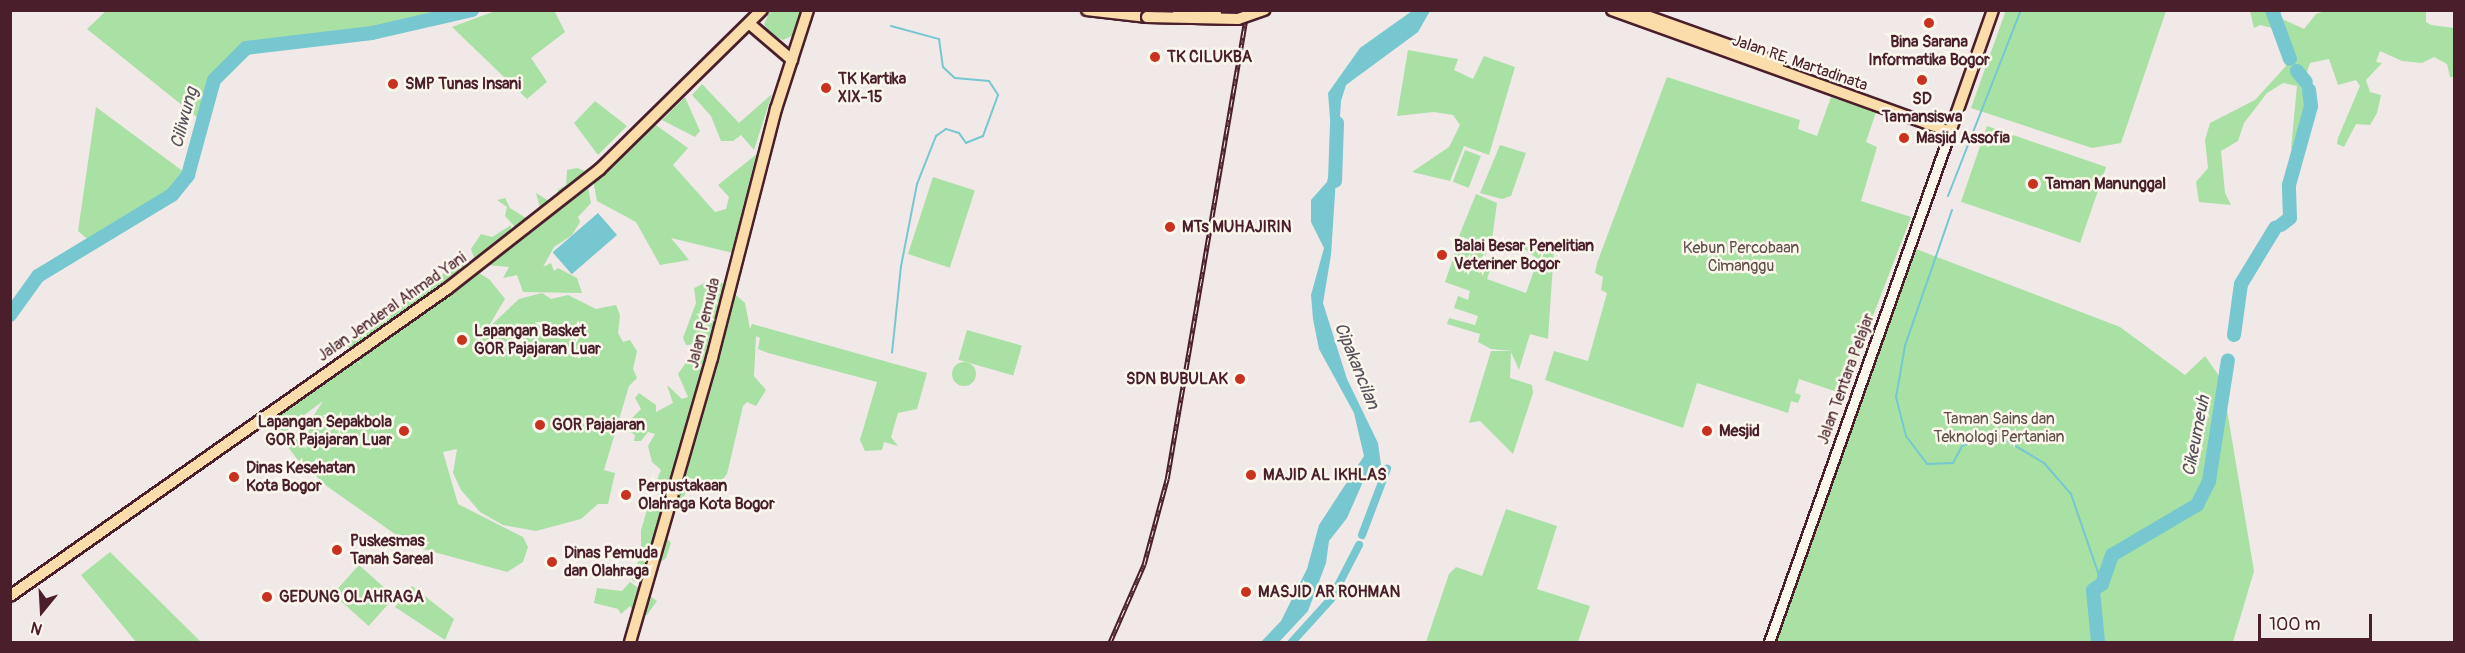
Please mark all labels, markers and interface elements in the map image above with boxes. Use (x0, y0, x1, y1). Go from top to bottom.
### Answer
marker: Bina Sarana Informatika Bogor (1922, 16, 1936, 30)
street label: Jalan RE. Martadinata (1730, 31, 1870, 95)
place label: Bina Sarana Informatika Bogor (1868, 32, 1990, 70)
place label: TK CILUKBA (1167, 47, 1252, 67)
marker: TK CILUKBA (1148, 50, 1162, 64)
place label: TK Kartika XIX-15 (838, 69, 906, 107)
marker: SD Tamansiswa (1915, 73, 1929, 87)
place label: SMP Tunas Insani (405, 74, 521, 94)
marker: SMP Tunas Insani (386, 77, 400, 91)
marker: TK Kartika XIX-15 (819, 81, 833, 95)
water label: Ciliwung (167, 85, 203, 151)
place label: SD Tamansiswa (1882, 89, 1962, 127)
place label: Masjid Assofia (1916, 128, 2010, 148)
marker: Masjid Assofia (1897, 131, 1911, 145)
place label: Taman Manunggal (2045, 174, 2166, 194)
marker: Taman Manunggal (2026, 177, 2040, 191)
place label: MTs MUHAJIRIN (1182, 217, 1292, 237)
marker: MTs MUHAJIRIN (1163, 220, 1177, 234)
place label: Balai Besar Penelitian Veteriner Bogor (1454, 236, 1594, 274)
park label: Kebun Percobaan Cimanggu (1683, 238, 1799, 276)
street label: Jalan Jenderal Ahmad Yani (314, 248, 470, 366)
marker: Balai Besar Penelitian Veteriner Bogor (1435, 248, 1449, 262)
street label: Jalan Pemuda (683, 276, 725, 370)
street label: Jalan Tentara Pelajar (1813, 311, 1879, 447)
water label: Cipakancilan (1329, 320, 1383, 412)
place label: Lapangan Basket GOR Pajajaran Luar (474, 321, 601, 359)
marker: Lapangan Basket GOR Pajajaran Luar (455, 333, 469, 347)
place label: SDN BUBULAK (1126, 369, 1228, 389)
marker: SDN BUBULAK (1233, 372, 1247, 386)
water label: Cikeumeuh (2179, 394, 2215, 478)
park label: Taman Sains dan Teknologi Pertanian (1934, 409, 2064, 447)
place label: Lapangan Sepakbola GOR Pajajaran Luar (258, 412, 392, 450)
place label: GOR Pajajaran (552, 415, 645, 435)
marker: GOR Pajajaran (533, 418, 547, 432)
place label: Mesjid (1719, 421, 1760, 441)
marker: Lapangan Sepakbola GOR Pajajaran Luar (397, 424, 411, 438)
marker: Mesjid (1700, 424, 1714, 438)
place label: Dinas Kesehatan Kota Bogor (246, 458, 355, 496)
place label: MAJID AL IKHLAS (1263, 465, 1386, 485)
marker: MAJID AL IKHLAS (1244, 468, 1258, 482)
marker: Dinas Kesehatan Kota Bogor (227, 470, 241, 484)
place label: Perpustakaan Olahraga Kota Bogor (638, 476, 775, 514)
marker: Perpustakaan Olahraga Kota Bogor (619, 488, 633, 502)
place label: Puskesmas Tanah Sareal (350, 531, 434, 569)
marker: Puskesmas Tanah Sareal (328, 541, 346, 559)
place label: Dinas Pemuda dan Olahraga (564, 543, 658, 581)
marker: Dinas Pemuda dan Olahraga (545, 555, 559, 569)
north arrow (12, 581, 72, 641)
place label: MASJID AR ROHMAN (1258, 582, 1400, 602)
marker: MASJID AR ROHMAN (1239, 585, 1253, 599)
place label: GEDUNG OLAHRAGA (279, 587, 424, 607)
marker: GEDUNG OLAHRAGA (260, 590, 274, 604)
scale bar (2261, 602, 2375, 640)
text: 100 m (2269, 613, 2321, 636)
text: N (28, 617, 45, 639)

